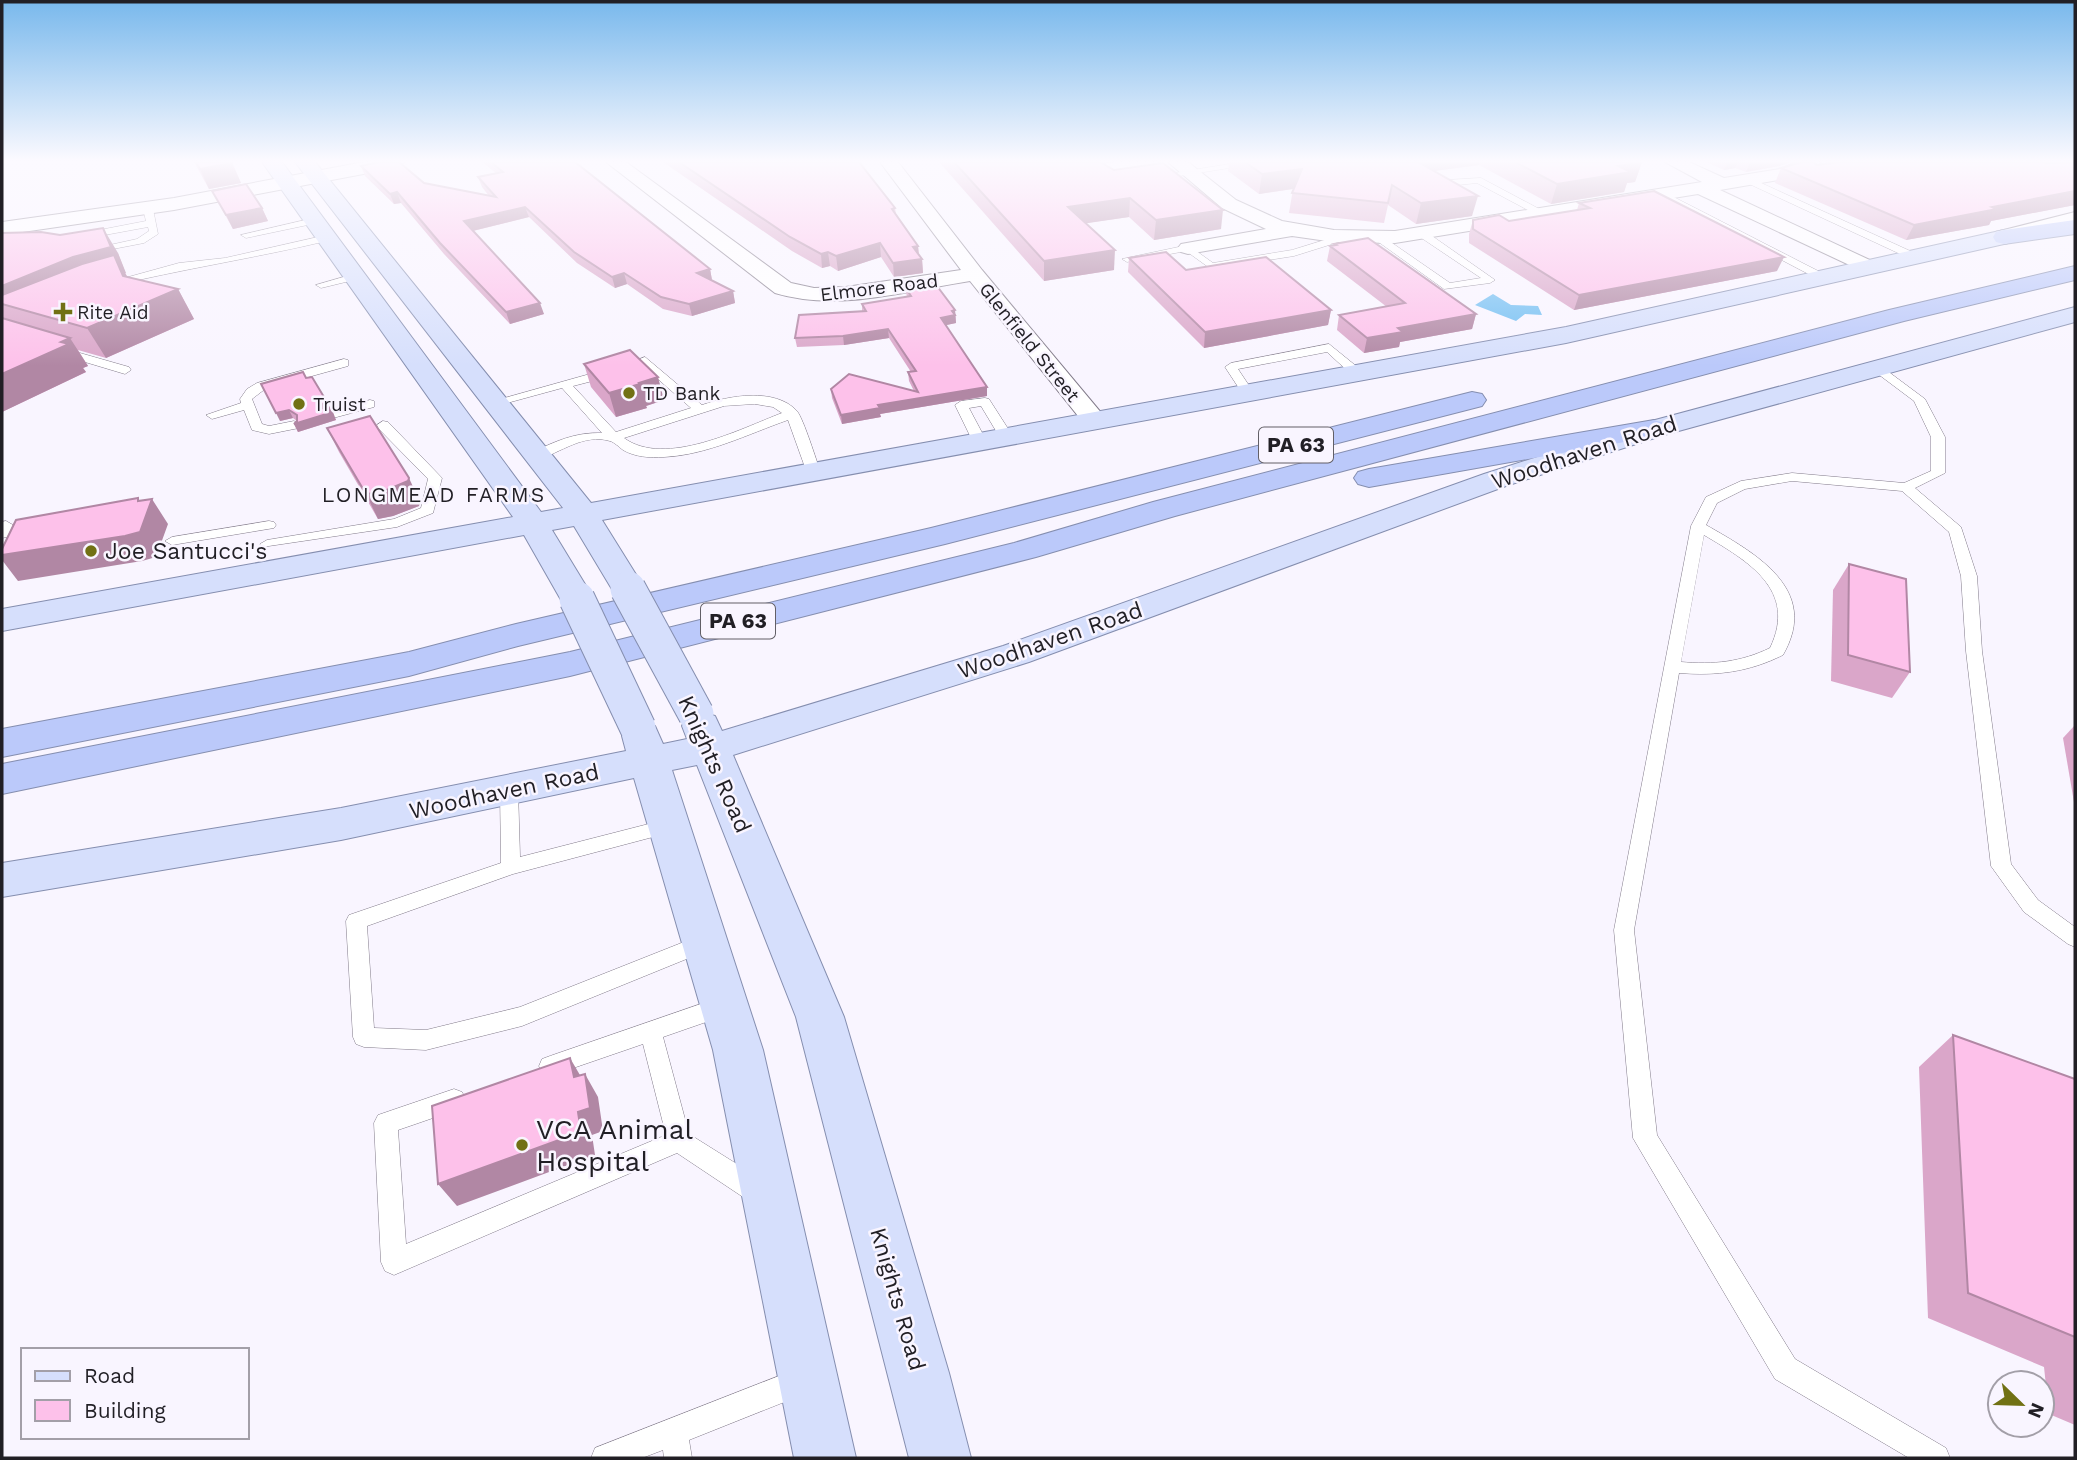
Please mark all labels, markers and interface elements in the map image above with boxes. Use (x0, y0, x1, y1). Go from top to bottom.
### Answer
street label: Elmore Road (819, 269, 939, 306)
street label: Glenfield Street (974, 278, 1085, 407)
place label: Rite Aid (77, 301, 149, 324)
marker: Rite Aid (55, 304, 71, 320)
place label: TD Bank (643, 382, 721, 405)
marker: TD Bank (621, 385, 637, 401)
place label: Truist (313, 393, 366, 416)
marker: Truist (291, 396, 307, 412)
street label: Woodhaven Road (1488, 410, 1680, 495)
road number: PA 63 (1259, 428, 1333, 462)
district label: LONGMEAD FARMS (322, 482, 546, 507)
place label: Joe Santucci's (105, 538, 267, 565)
marker: Joe Santucci's (83, 543, 99, 559)
street label: Woodhaven Road (954, 596, 1146, 685)
road number: PA 63 (701, 604, 775, 638)
street label: Knights Road (672, 691, 757, 837)
street label: Woodhaven Road (407, 758, 602, 825)
place label: VCA Animal Hospital (536, 1113, 693, 1178)
marker: VCA Animal Hospital (514, 1137, 530, 1153)
street label: Knights Road (864, 1225, 931, 1374)
legend (21, 1348, 248, 1439)
text: Road (84, 1363, 135, 1388)
north arrow (1986, 1369, 2056, 1439)
text: Building (84, 1398, 166, 1423)
text: N (2023, 1399, 2050, 1421)

